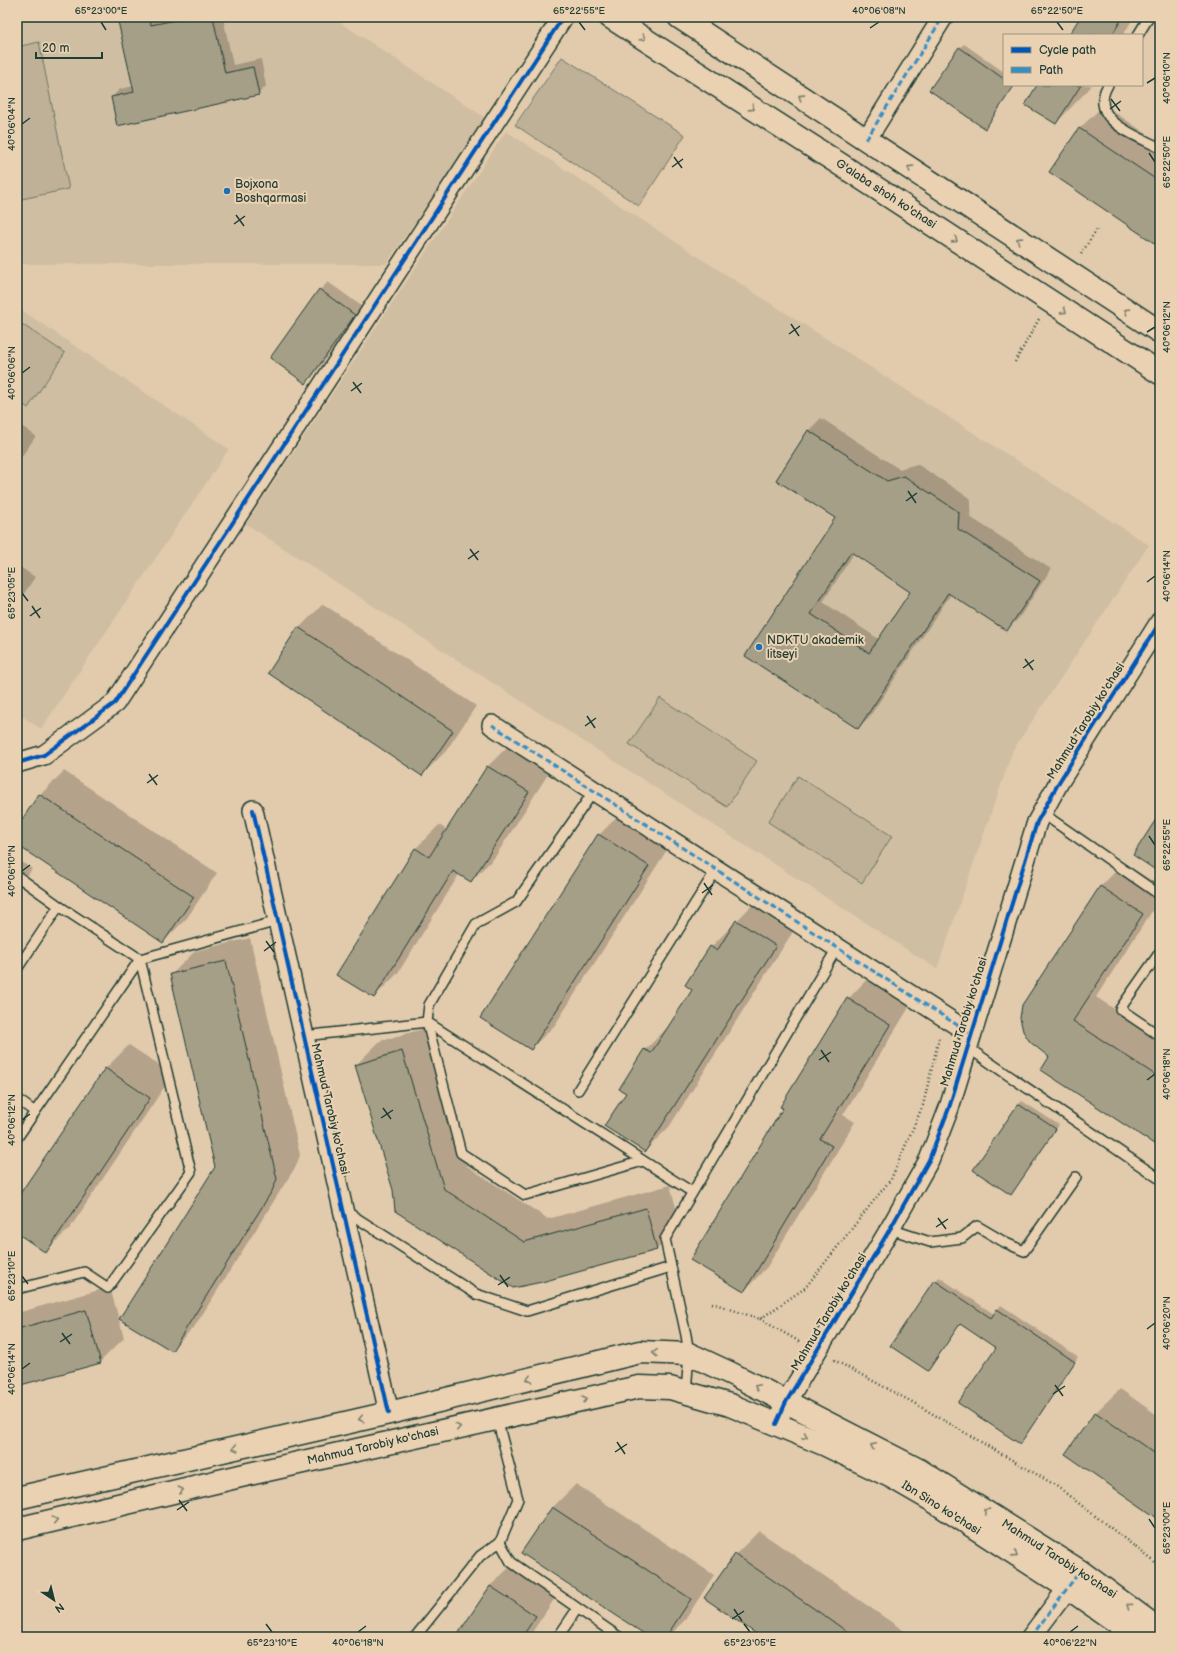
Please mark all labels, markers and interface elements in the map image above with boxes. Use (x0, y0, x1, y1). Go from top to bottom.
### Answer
text: 65°23'00"E (75, 5, 128, 17)
text: 65°22'55"E (553, 5, 605, 17)
text: 40°06'08"N (852, 5, 906, 17)
text: 65°22'50"E (1031, 5, 1084, 17)
one-way arrow (639, 33, 646, 41)
scale bar (36, 34, 102, 60)
legend (1003, 34, 1143, 86)
text: 20 m (42, 41, 69, 56)
text: Cycle path (1039, 43, 1096, 58)
text: 40°06'10"N (1161, 52, 1173, 104)
text: Path (1039, 63, 1064, 78)
one-way arrow (798, 94, 805, 102)
text: 40°06'04"N (6, 97, 18, 151)
one-way arrow (748, 103, 755, 111)
text: 65°22'50"E (1161, 135, 1173, 188)
street label: G'alaba shoh ko'chasi (833, 156, 939, 232)
one-way arrow (907, 166, 914, 173)
place label: Bojxona Boshqarmasi (235, 177, 306, 206)
marker: Bojxona Boshqarmasi (222, 186, 232, 196)
one-way arrow (951, 235, 958, 242)
one-way arrow (1016, 237, 1023, 244)
text: 40°06'12"N (1161, 301, 1173, 353)
one-way arrow (1060, 306, 1067, 314)
one-way arrow (1124, 308, 1131, 316)
text: 40°06'06"N (6, 346, 18, 400)
text: 40°06'14"N (1161, 550, 1173, 602)
text: 65°23'05"E (6, 566, 18, 619)
place label: NDKTU akademik litseyi (767, 633, 864, 662)
marker: NDKTU akademik litseyi (754, 642, 764, 652)
street label: Mahmud Tarobiy ko'chasi (1044, 660, 1128, 782)
text: 65°22'55"E (1161, 819, 1173, 871)
text: 40°06'10"N (6, 845, 18, 897)
street label: Mahmud Tarobiy ko'chasi (937, 955, 991, 1089)
street label: Mahmud Tarobiy ko'chasi (308, 1042, 352, 1176)
text: 40°06'18"N (1161, 1048, 1173, 1100)
text: 40°06'12"N (6, 1094, 18, 1146)
text: 65°23'10"E (6, 1250, 18, 1301)
street label: Mahmud Tarobiy ko'chasi (788, 1250, 870, 1374)
text: 40°06'20"N (1161, 1296, 1173, 1350)
text: 40°06'14"N (6, 1343, 18, 1395)
one-way arrow (652, 1349, 658, 1357)
one-way arrow (525, 1374, 532, 1382)
one-way arrow (754, 1384, 762, 1392)
one-way arrow (581, 1395, 588, 1404)
one-way arrow (358, 1414, 364, 1422)
street label: Mahmud Tarobiy ko'chasi (306, 1424, 440, 1468)
one-way arrow (455, 1424, 462, 1432)
one-way arrow (801, 1431, 809, 1439)
one-way arrow (870, 1443, 877, 1451)
one-way arrow (231, 1444, 238, 1452)
street label: Ibn Sino ko'chasi (899, 1478, 984, 1538)
one-way arrow (178, 1487, 185, 1495)
text: 65°23'00"E (1161, 1501, 1173, 1554)
one-way arrow (983, 1508, 990, 1516)
street label: Mahmud Tarobiy ko'chasi (998, 1516, 1120, 1602)
one-way arrow (52, 1517, 58, 1525)
one-way arrow (1011, 1550, 1018, 1557)
north arrow (34, 1580, 74, 1620)
text: N (52, 1600, 67, 1615)
one-way arrow (1126, 1603, 1133, 1611)
text: 65°23'10"E (247, 1637, 298, 1649)
text: 40°06'18"N (332, 1637, 384, 1649)
text: 65°23'05"E (724, 1637, 777, 1649)
text: 40°06'22"N (1043, 1637, 1097, 1649)

